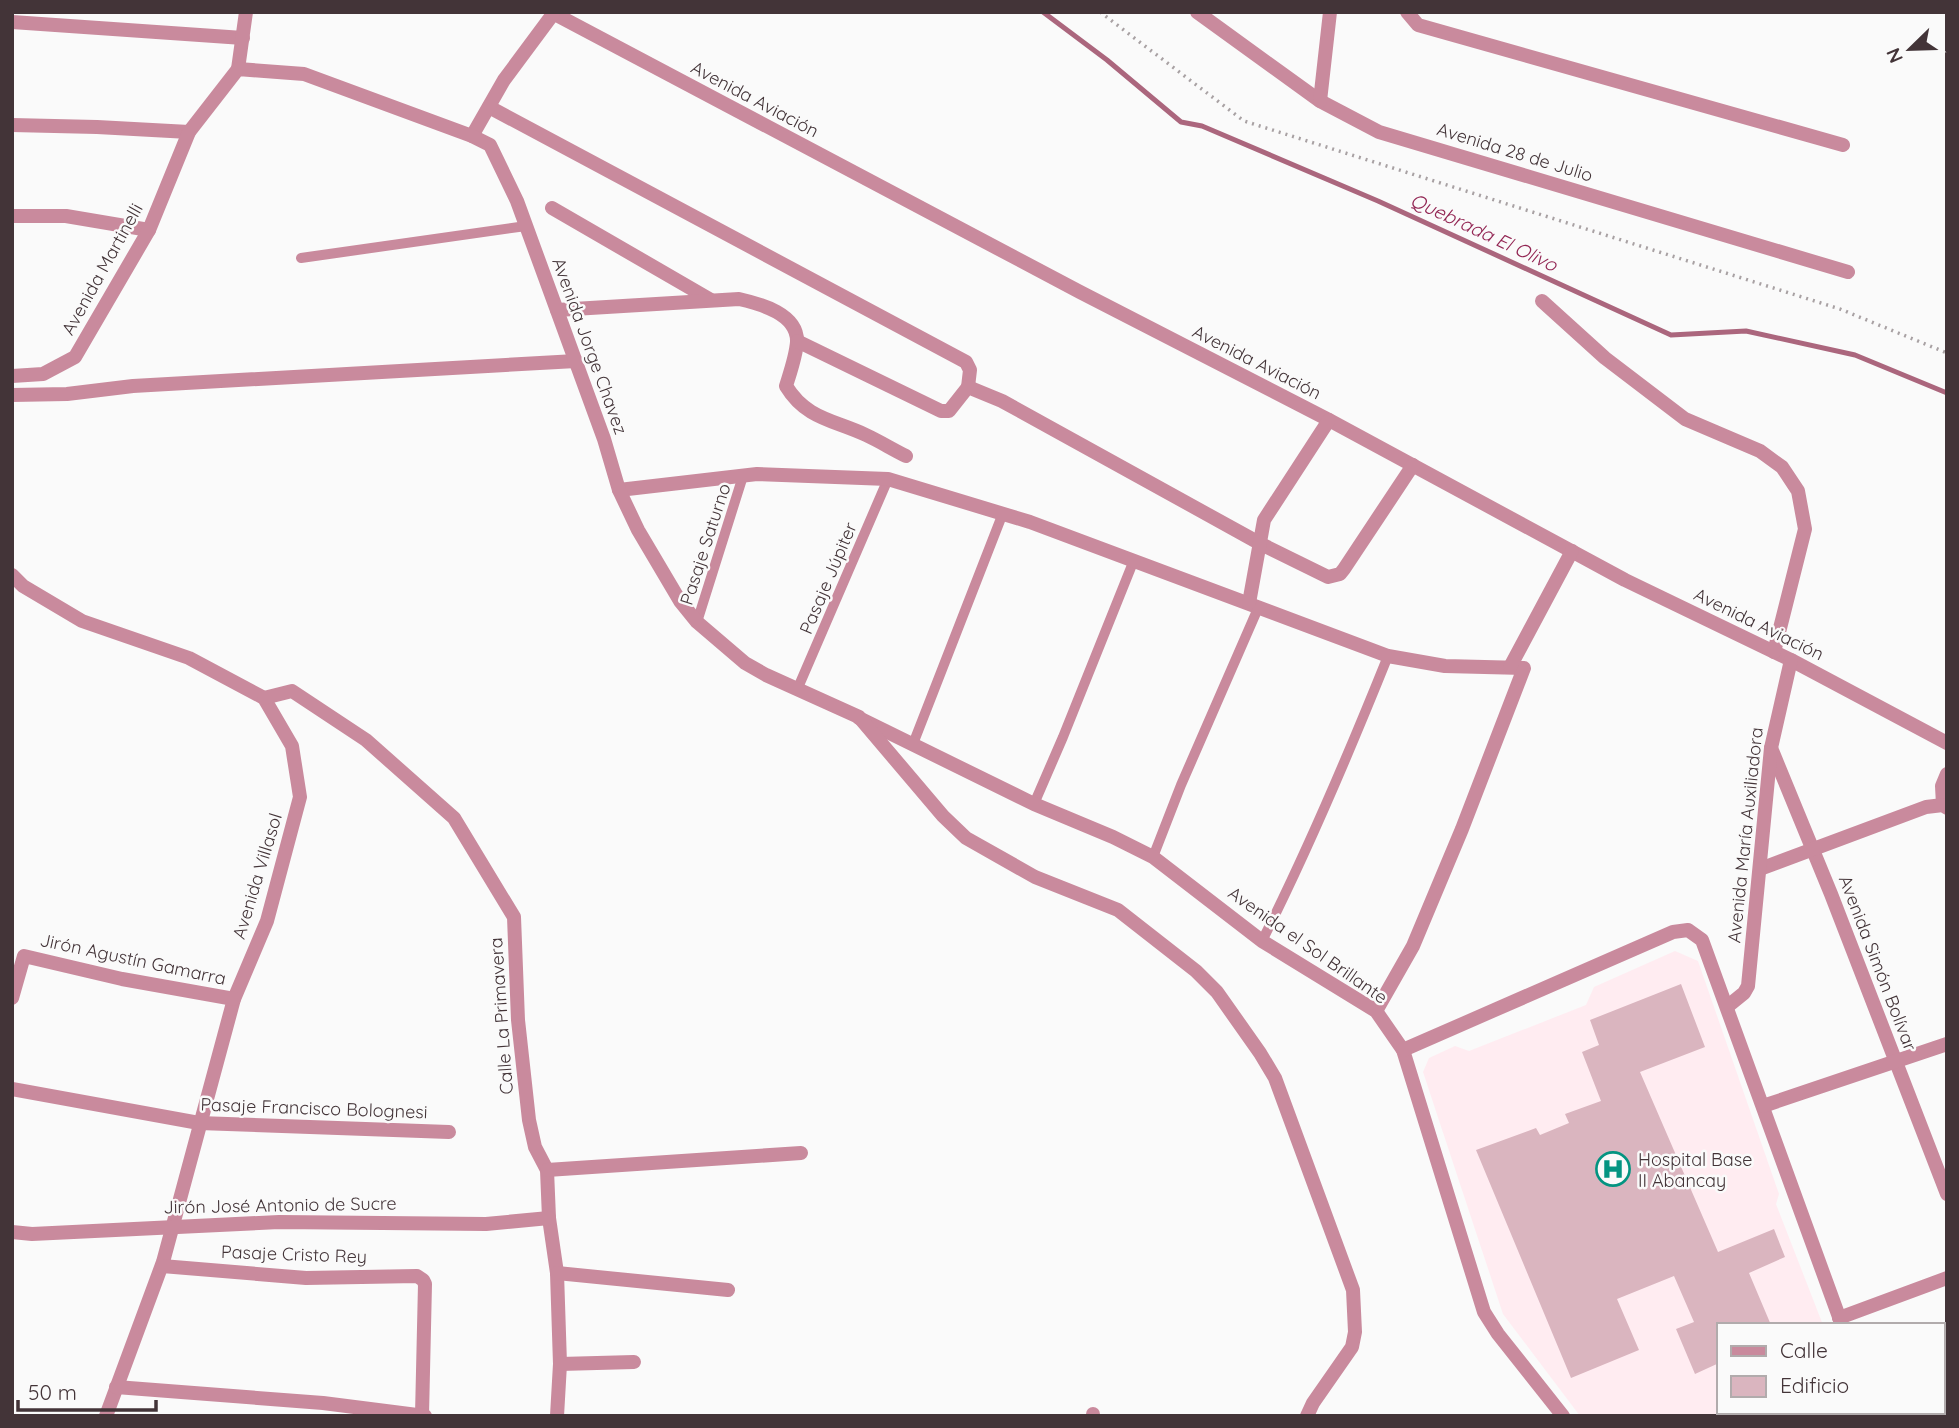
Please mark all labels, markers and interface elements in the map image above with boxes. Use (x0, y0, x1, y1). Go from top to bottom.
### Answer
north arrow (1875, 14, 1945, 84)
text: N (1881, 45, 1908, 67)
street label: Avenida Aviación (687, 56, 823, 142)
street label: Avenida 28 de Julio (1434, 117, 1596, 187)
water label: Quebrada El Olivo (1407, 187, 1563, 277)
street label: Avenida Martinelli (56, 199, 148, 339)
street label: Avenida Jorge Chavez (547, 254, 633, 438)
street label: Avenida Aviación (1189, 320, 1325, 404)
street label: Pasaje Saturno (675, 480, 735, 608)
street label: Pasaje Júpiter (794, 518, 862, 637)
street label: Avenida Aviación (1690, 583, 1828, 665)
street label: Avenida María Auxiliadora (1722, 726, 1768, 944)
street label: Avenida Villasol (227, 810, 287, 942)
street label: Avenida Simón Bolívar (1834, 872, 1922, 1054)
street label: Avenida el Sol Brillante (1224, 881, 1392, 1009)
street label: Jirón Agustín Gamarra (38, 928, 228, 990)
street label: Calle La Primavera (484, 937, 518, 1095)
street label: Pasaje Francisco Bolognesi (200, 1093, 428, 1123)
place label: Hospital Base II Abancay (1638, 1148, 1752, 1192)
hospital icon: Hospital Base II Abancay (1594, 1150, 1632, 1188)
street label: Jirón José Antonio de Sucre (163, 1191, 397, 1219)
street label: Pasaje Cristo Rey (221, 1240, 367, 1268)
legend (1717, 1323, 1945, 1414)
text: Calle (1780, 1337, 1828, 1363)
scale bar (18, 1368, 156, 1412)
text: Edificio (1780, 1372, 1849, 1398)
text: 50 m (28, 1379, 77, 1405)

